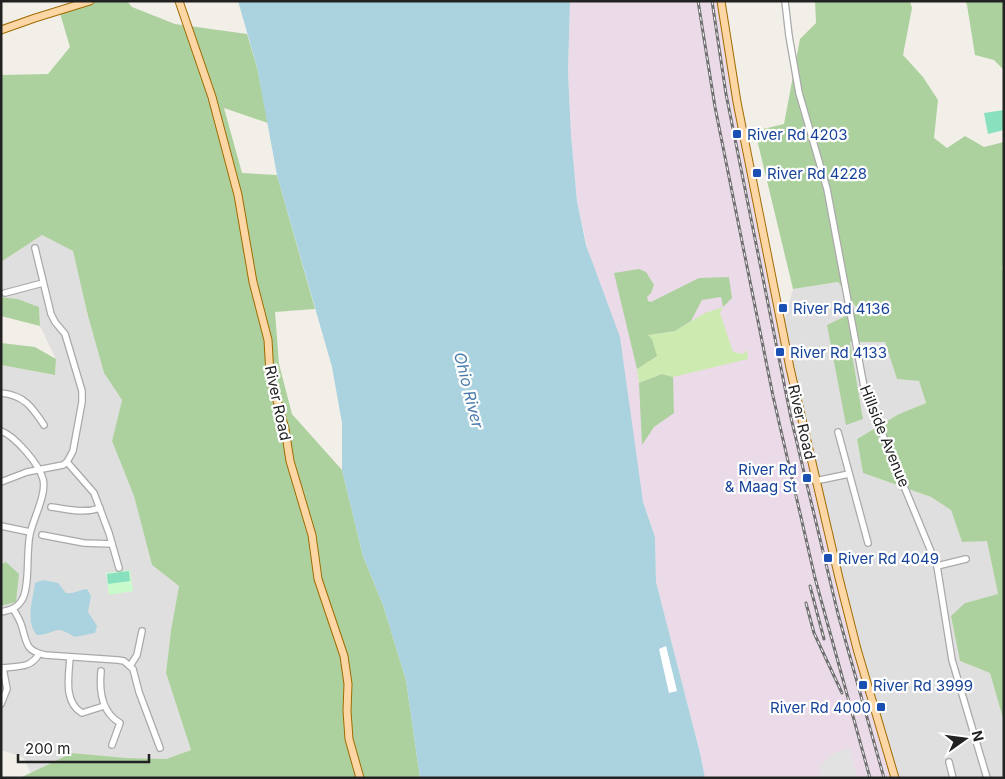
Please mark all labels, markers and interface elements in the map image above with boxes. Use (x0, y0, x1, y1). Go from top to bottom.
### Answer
place label: River Rd 4203 (747, 125, 847, 144)
marker: River Rd 4203 (731, 128, 743, 140)
place label: River Rd 4228 (767, 164, 867, 183)
marker: River Rd 4228 (751, 167, 763, 179)
place label: River Rd 4136 (793, 299, 890, 318)
marker: River Rd 4136 (777, 302, 789, 314)
place label: River Rd 4133 (790, 343, 887, 362)
marker: River Rd 4133 (774, 346, 786, 358)
water label: Ohio River (450, 350, 488, 431)
street label: River Road (261, 364, 295, 442)
street label: Hillside Avenue (856, 382, 914, 490)
street label: River Road (784, 383, 820, 461)
place label: River Rd & Maag St (725, 460, 797, 496)
marker: River Rd & Maag St (801, 472, 813, 484)
place label: River Rd 4049 (838, 549, 939, 568)
marker: River Rd 4049 (822, 552, 834, 564)
place label: River Rd 3999 (873, 676, 973, 695)
marker: River Rd 3999 (857, 679, 869, 691)
place label: River Rd 4000 (770, 698, 871, 717)
marker: River Rd 4000 (875, 701, 887, 713)
north arrow (940, 714, 990, 764)
text: N (969, 729, 988, 743)
scale bar (18, 732, 149, 764)
text: 200 m (25, 739, 70, 758)

